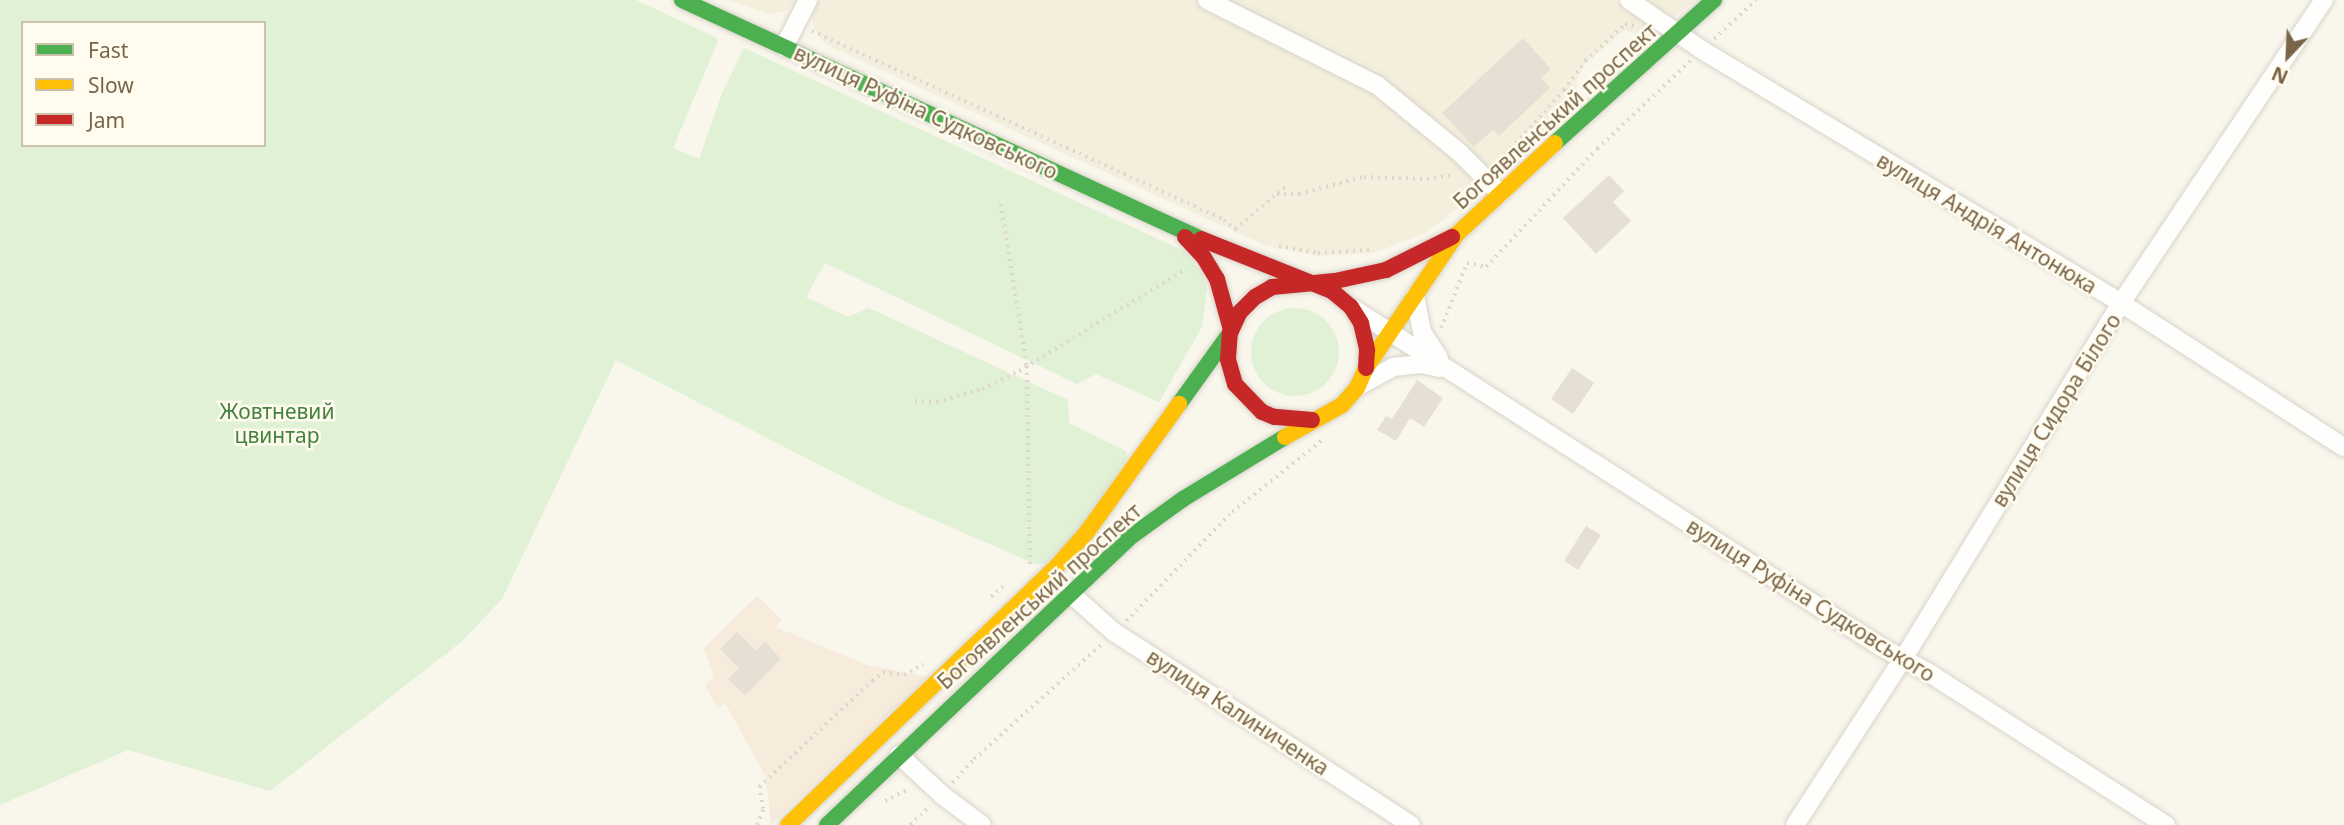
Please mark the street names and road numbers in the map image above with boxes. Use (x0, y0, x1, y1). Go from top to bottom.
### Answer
street label: Богоявленський проспект (1448, 18, 1662, 214)
street label: вулиця Руфіна Судковського (790, 40, 1062, 184)
street label: вулиця Андрія Антонюка (1872, 147, 2102, 299)
street label: вулиця Сидора Білого (1986, 309, 2126, 511)
street label: Богоявленський проспект (932, 498, 1146, 694)
street label: вулиця Руфіна Судковського (1682, 513, 1940, 687)
street label: вулиця Калиниченка (1142, 644, 1334, 780)

